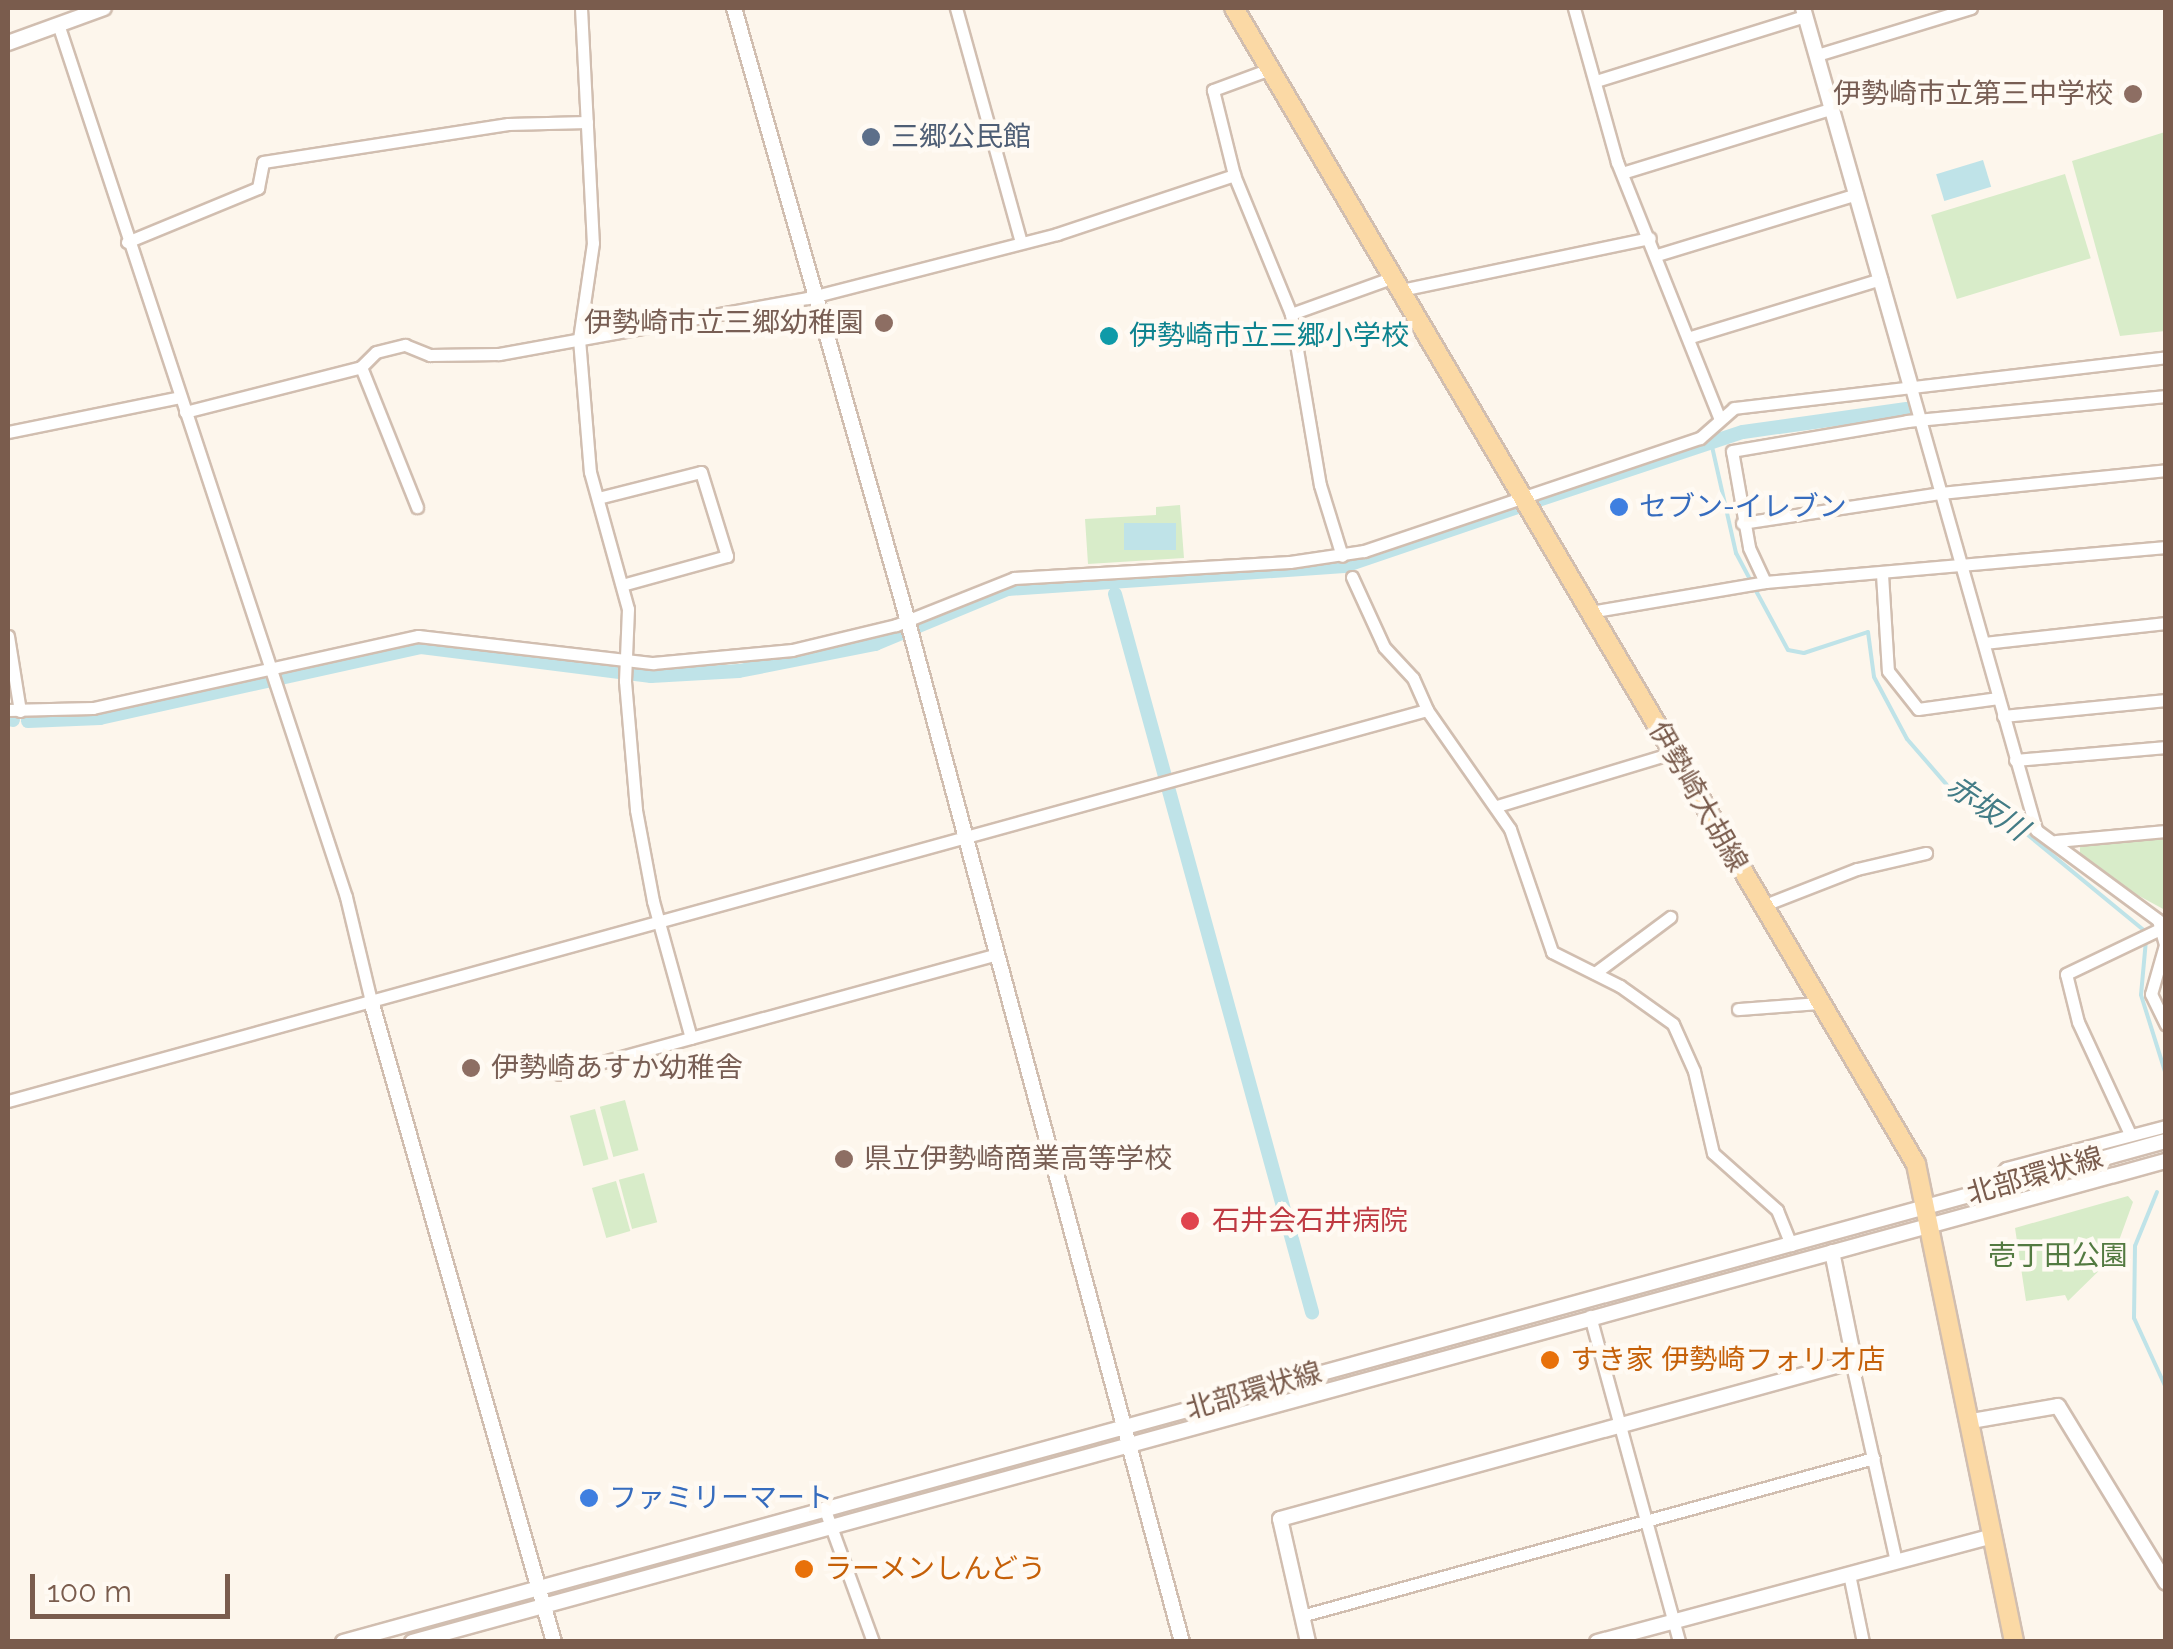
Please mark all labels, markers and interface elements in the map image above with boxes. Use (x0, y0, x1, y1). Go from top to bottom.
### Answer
place label: 伊勢崎市立第三中学校 (1833, 77, 2113, 111)
marker: 伊勢崎市立第三中学校 (2122, 83, 2144, 105)
place label: 三郷公民館 (891, 120, 1031, 154)
marker: 三郷公民館 (860, 126, 882, 148)
place label: 伊勢崎市立三郷幼稚園 (584, 306, 864, 340)
marker: 伊勢崎市立三郷幼稚園 (873, 312, 895, 334)
place label: 伊勢崎市立三郷小学校 (1129, 319, 1409, 353)
marker: 伊勢崎市立三郷小学校 (1098, 325, 1120, 347)
place label: セブン-イレブン (1639, 490, 1847, 524)
marker: セブン-イレブン (1608, 496, 1630, 518)
street label: 伊勢崎大胡線 (1641, 716, 1755, 878)
water label: 赤坂川 (1940, 768, 2034, 848)
place label: 伊勢崎あすか幼稚舎 (491, 1051, 743, 1085)
marker: 伊勢崎あすか幼稚舎 (460, 1057, 482, 1079)
street label: 北部環状線 (1963, 1141, 2107, 1211)
place label: 県立伊勢崎商業高等学校 (864, 1142, 1172, 1176)
marker: 県立伊勢崎商業高等学校 (833, 1148, 855, 1170)
place label: 石井会石井病院 (1212, 1204, 1408, 1238)
marker: 石井会石井病院 (1177, 1208, 1203, 1234)
park label: 壱丁田公園 (1988, 1239, 2128, 1273)
place label: すき家 伊勢崎フォリオ店 (1570, 1343, 1885, 1377)
marker: すき家 伊勢崎フォリオ店 (1539, 1349, 1561, 1371)
street label: 北部環状線 (1182, 1356, 1326, 1426)
place label: ファミリーマート (609, 1481, 833, 1515)
marker: ファミリーマート (578, 1487, 600, 1509)
place label: ラーメンしんどう (824, 1552, 1048, 1586)
scale bar (35, 1554, 235, 1616)
marker: ラーメンしんどう (793, 1558, 815, 1580)
text: 100 m (47, 1574, 132, 1609)

